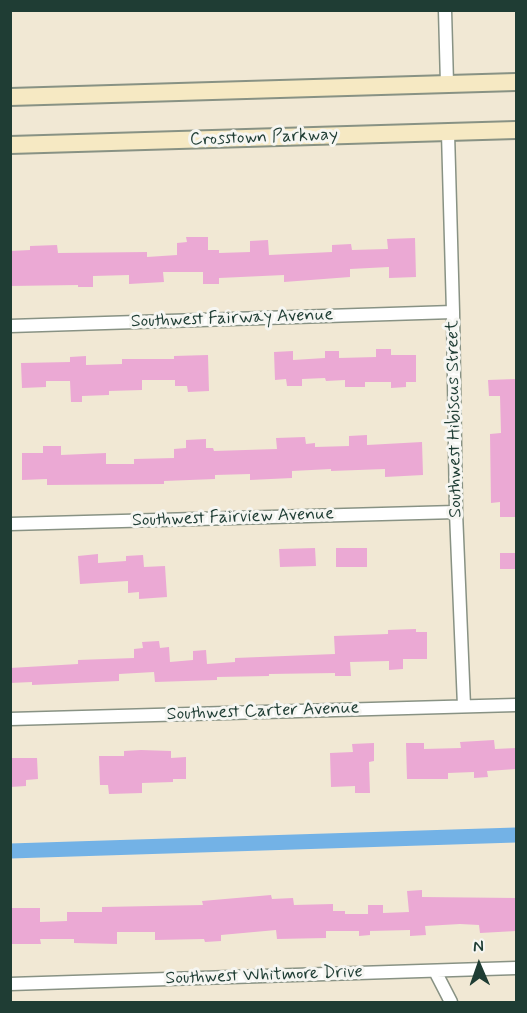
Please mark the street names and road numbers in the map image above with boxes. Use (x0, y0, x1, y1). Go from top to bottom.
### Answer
street label: Crosstown Parkway (189, 125, 339, 151)
street label: Southwest Fairway Avenue (130, 305, 334, 333)
street label: Southwest Hibiscus Street (442, 320, 468, 518)
street label: Southwest Fairview Avenue (132, 504, 334, 532)
street label: Southwest Carter Avenue (166, 698, 360, 726)
street label: Southwest Whitmore Drive (165, 962, 363, 990)

